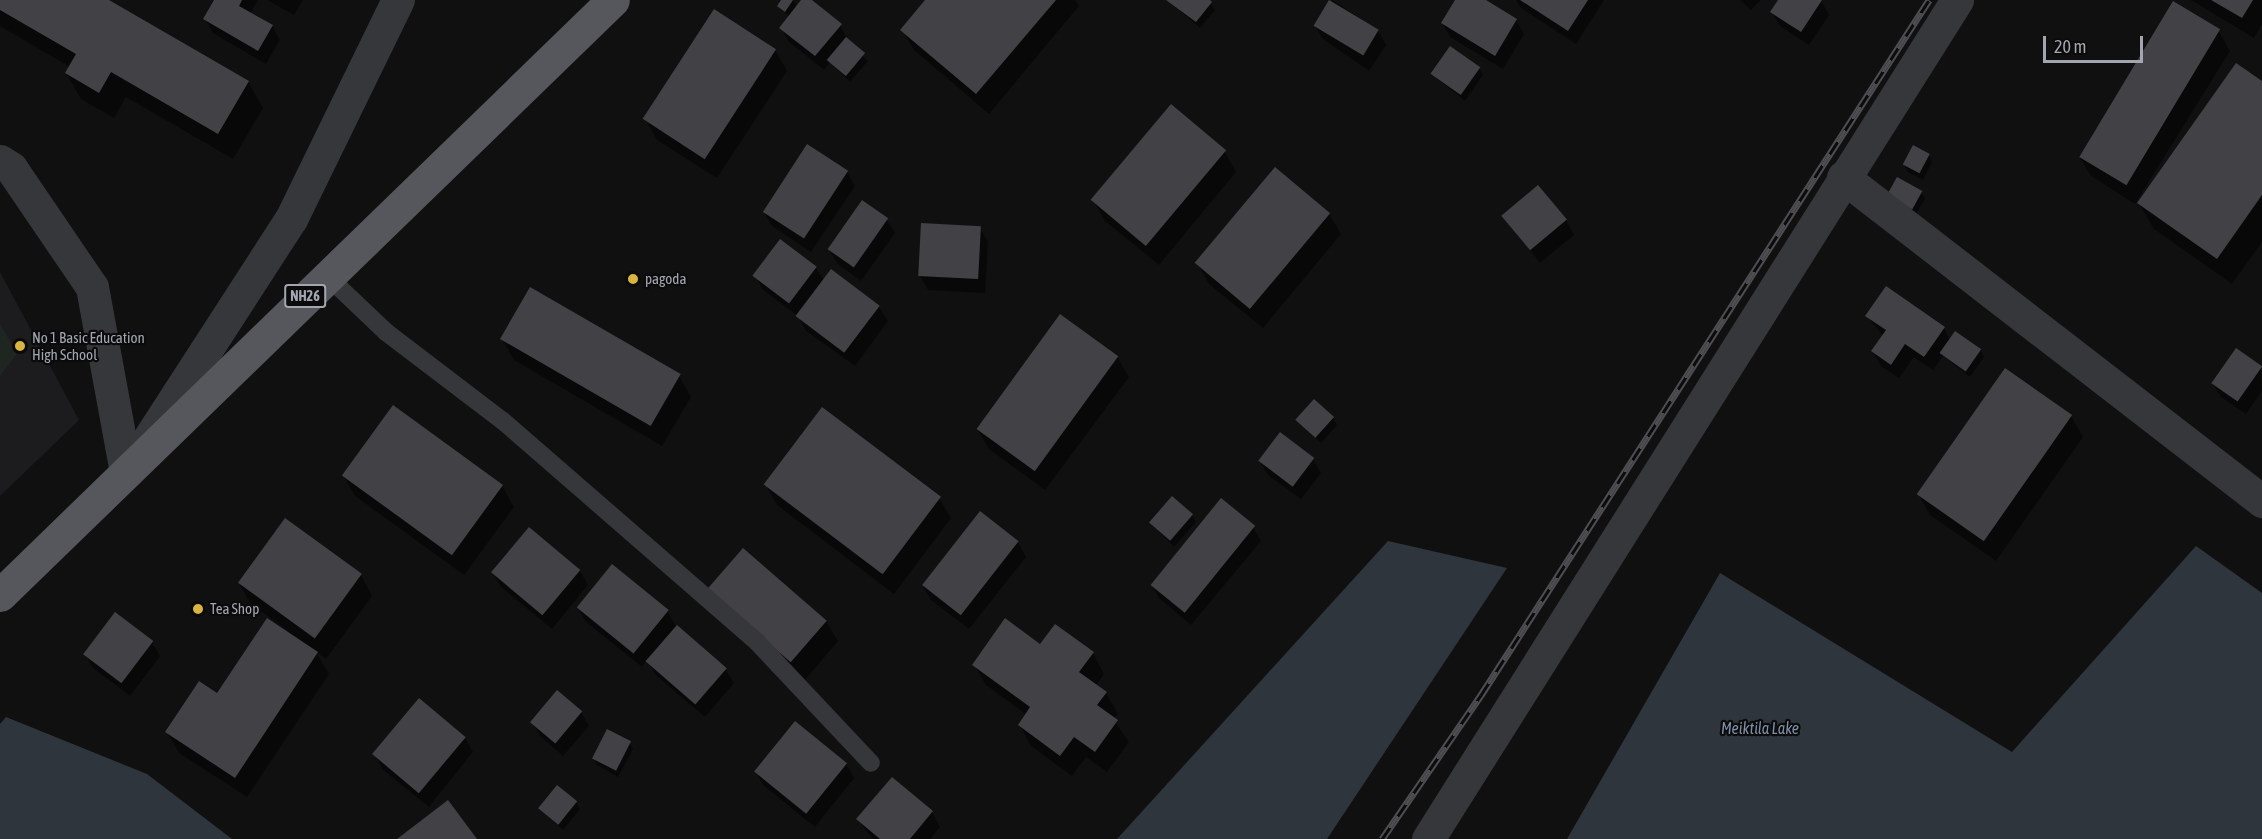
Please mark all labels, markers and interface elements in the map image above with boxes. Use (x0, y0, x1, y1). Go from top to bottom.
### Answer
scale bar (2046, 24, 2146, 62)
text: 20 m (2054, 36, 2086, 57)
place label: pagoda (645, 270, 686, 288)
marker: pagoda (626, 272, 640, 286)
road number: NH26 (284, 285, 326, 307)
place label: No 1 Basic Education High School (32, 328, 145, 363)
marker: No 1 Basic Education High School (13, 339, 27, 353)
place label: Tea Shop (210, 600, 259, 618)
marker: Tea Shop (191, 602, 205, 616)
water label: Meiktila Lake (1721, 718, 1799, 738)

